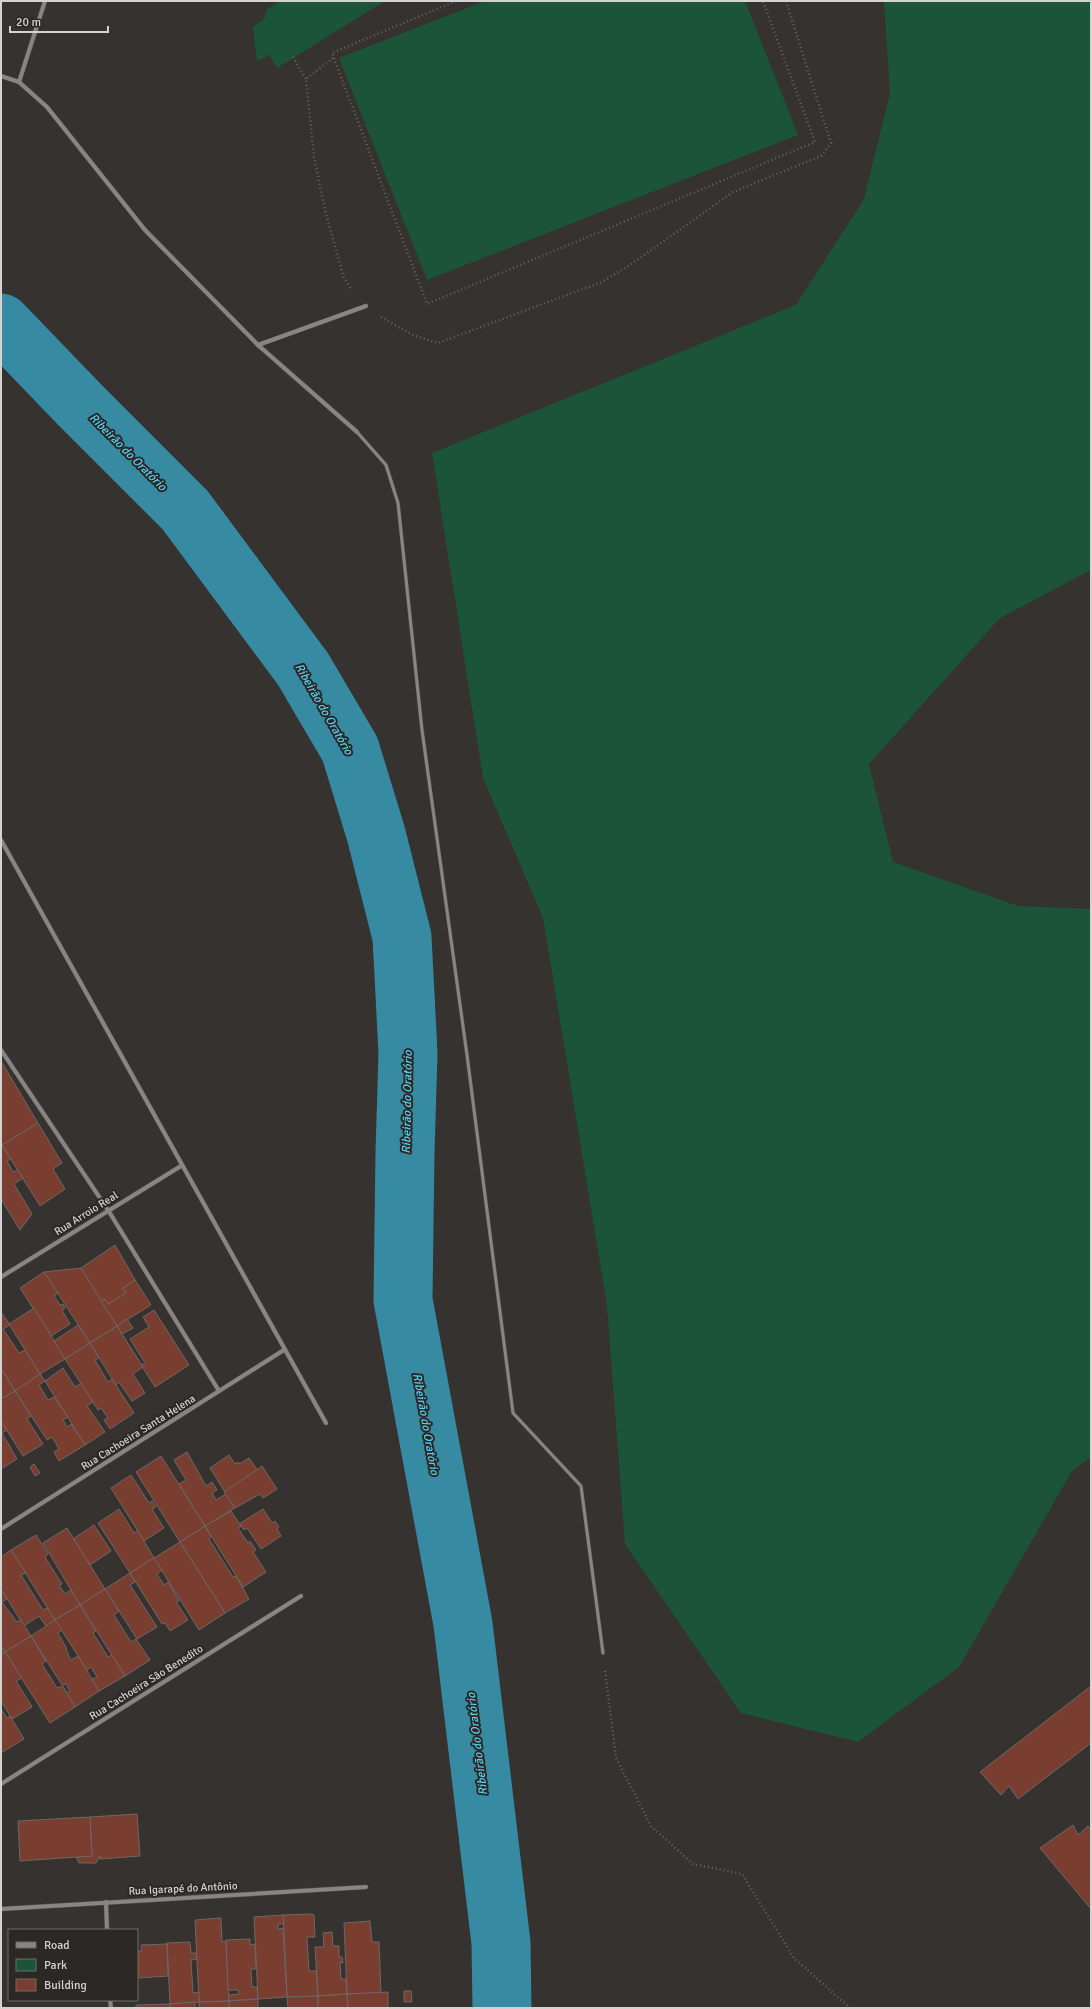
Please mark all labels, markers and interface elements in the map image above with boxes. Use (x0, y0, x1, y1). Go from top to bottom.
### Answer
scale bar (10, 8, 108, 34)
text: 20 m (16, 15, 41, 30)
water label: Ribeirão do Oratório (86, 411, 170, 495)
water label: Ribeirão do Oratório (291, 661, 356, 758)
water label: Ribeirão do Oratório (399, 1050, 416, 1154)
street label: Rua Arroio Real (52, 1189, 120, 1238)
water label: Ribeirão do Oratório (409, 1372, 442, 1477)
street label: Rua Cachoeira Santa Helena (79, 1392, 198, 1473)
street label: Rua Cachoeira São Benedito (87, 1642, 206, 1723)
water label: Ribeirão do Oratório (464, 1691, 491, 1796)
street label: Rua Igarapé do Antônio (128, 1879, 238, 1898)
legend (8, 1929, 138, 2001)
text: Road (44, 1938, 70, 1953)
text: Park (44, 1958, 67, 1973)
text: Building (44, 1978, 87, 1993)

